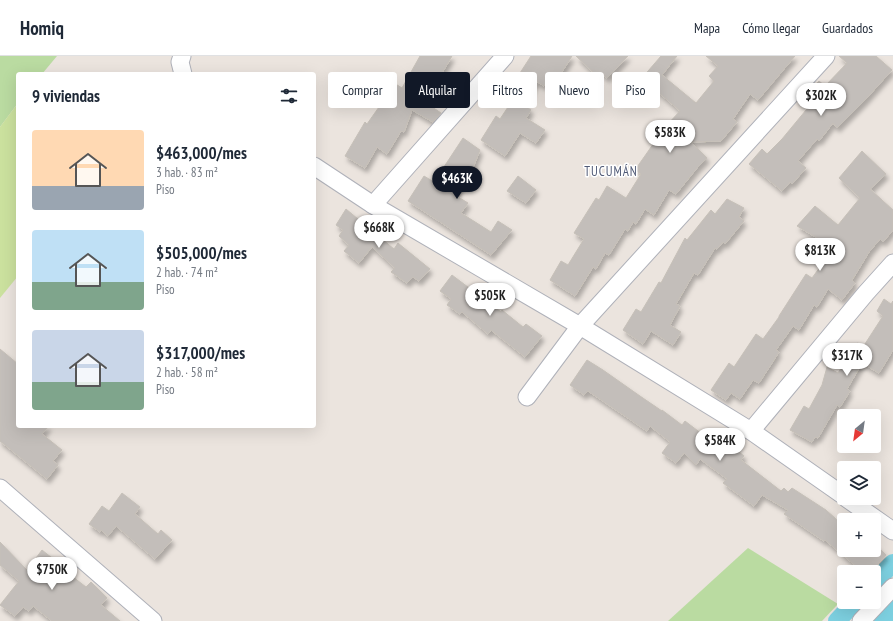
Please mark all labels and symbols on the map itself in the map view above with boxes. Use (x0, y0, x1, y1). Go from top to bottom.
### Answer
pin: $302K (793, 83, 849, 117)
pin: $583K (642, 120, 698, 154)
district label: TUCUMÁN (584, 163, 638, 180)
pin: $463K (429, 166, 485, 200)
pin: $668K (351, 215, 407, 249)
pin: $813K (792, 238, 848, 272)
pin: $505K (462, 283, 518, 317)
pin: $317K (819, 343, 875, 377)
north arrow (837, 409, 881, 453)
pin: $584K (692, 428, 748, 462)
pin: $750K (24, 557, 80, 591)

